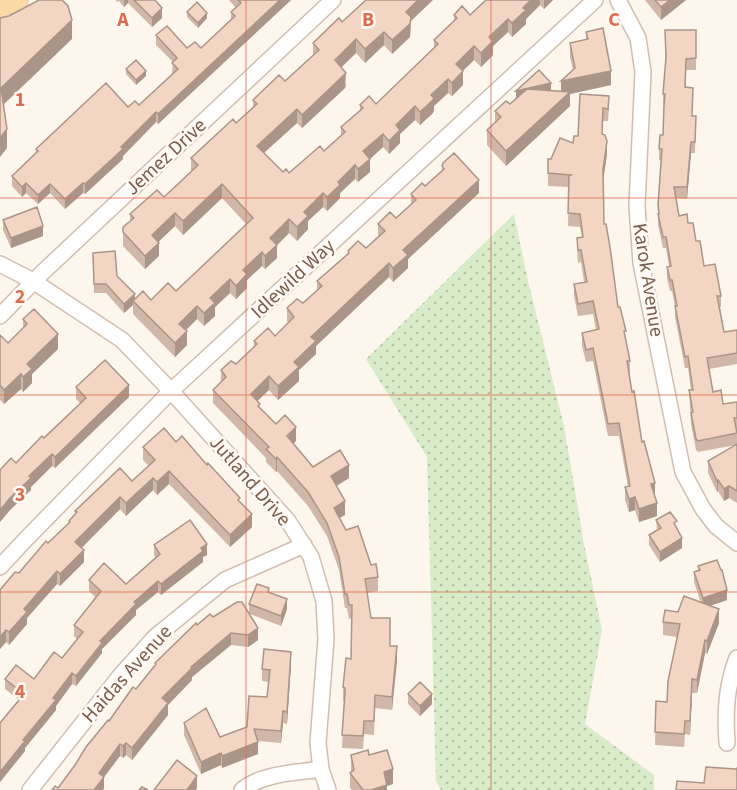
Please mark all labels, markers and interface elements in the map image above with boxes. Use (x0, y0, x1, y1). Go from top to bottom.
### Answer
text: A (116, 6, 129, 34)
text: B (362, 6, 374, 34)
text: C (608, 6, 620, 34)
text: 1 (15, 86, 25, 114)
street label: Jemez Drive (119, 112, 213, 202)
street label: Karok Avenue (625, 221, 671, 339)
street label: Idlewild Way (245, 232, 342, 325)
text: 2 (15, 283, 25, 311)
street label: Jutland Drive (203, 430, 297, 532)
text: 3 (15, 481, 25, 509)
street label: Haidas Avenue (75, 619, 179, 729)
text: 4 (15, 678, 26, 706)

